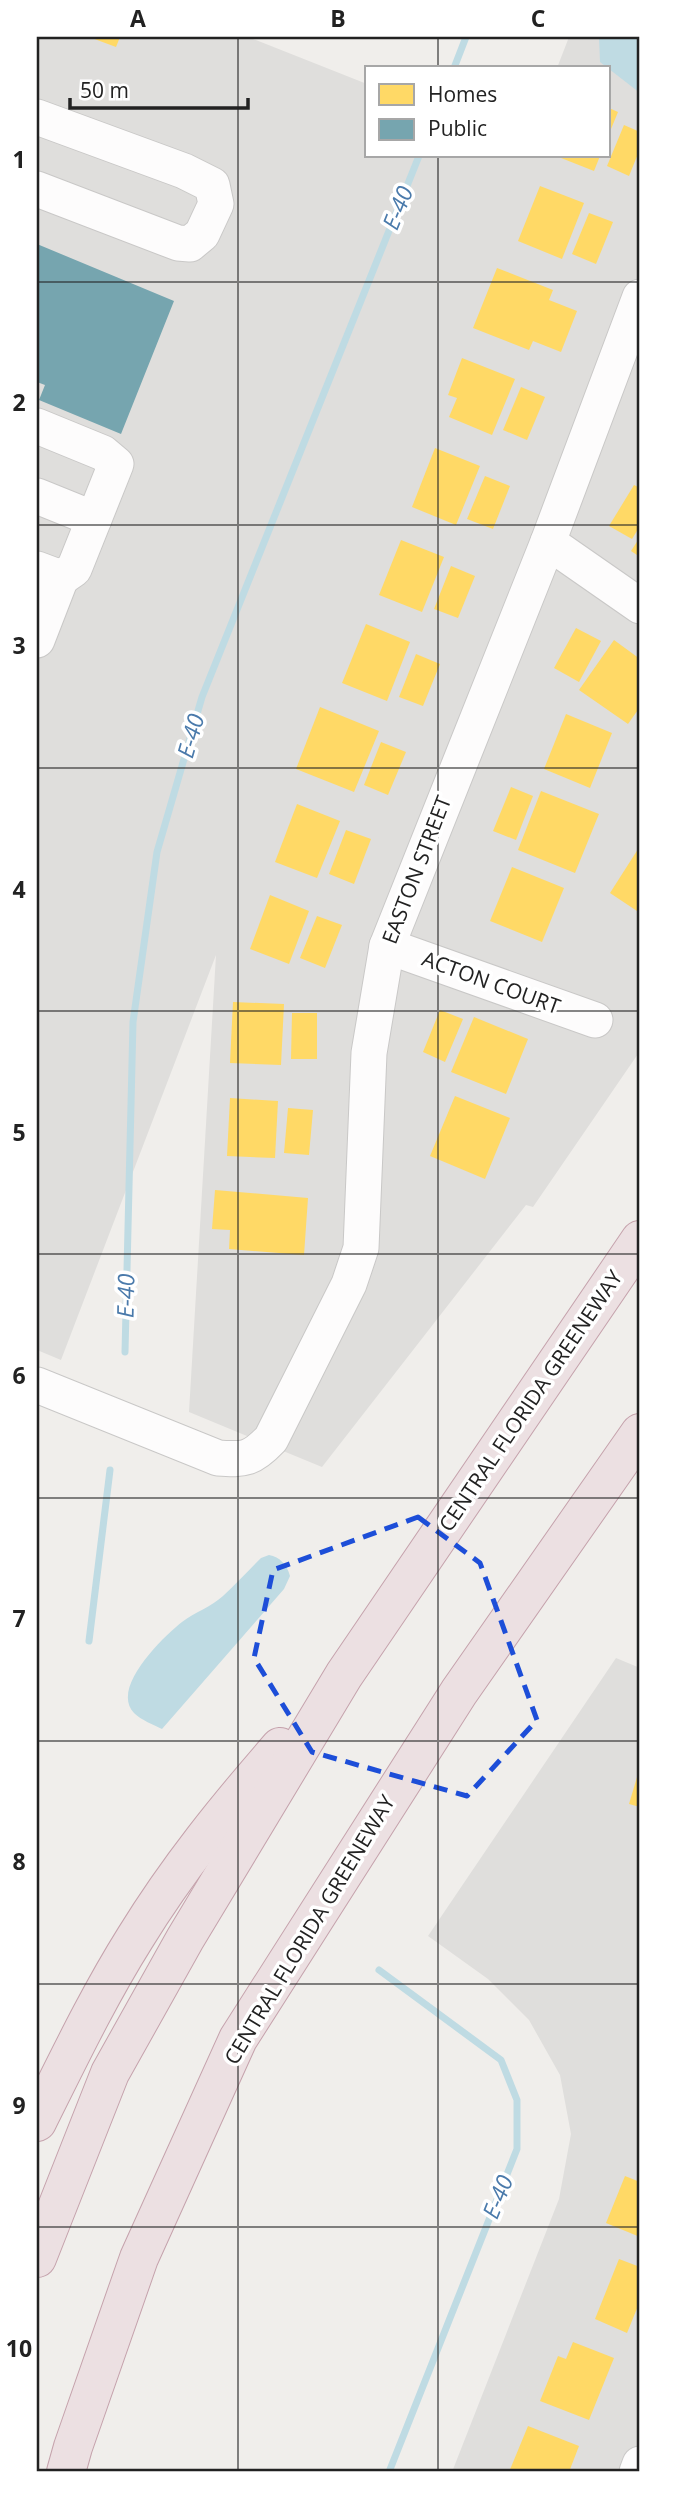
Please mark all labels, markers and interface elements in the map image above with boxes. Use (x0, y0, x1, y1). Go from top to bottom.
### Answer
text: A (130, 2, 146, 34)
text: B (330, 2, 346, 34)
text: C (531, 2, 545, 34)
scale bar (70, 66, 248, 110)
legend (365, 66, 610, 158)
text: 50 m (80, 76, 129, 104)
text: Homes (428, 80, 497, 108)
text: Public (428, 114, 487, 142)
text: 1 (12, 143, 26, 175)
water label: E-40 (374, 181, 420, 234)
text: 2 (12, 386, 26, 418)
text: 3 (12, 629, 26, 661)
water label: E-40 (169, 710, 212, 761)
street label: EASTON STREET (375, 791, 457, 948)
text: 4 (12, 873, 26, 905)
street label: ACTON COURT (418, 944, 565, 1020)
text: 5 (12, 1116, 26, 1148)
street label: CENTRAL FLORIDA GREENEWAY (432, 1264, 628, 1536)
water label: E-40 (109, 1273, 141, 1318)
text: 6 (12, 1359, 26, 1391)
text: 7 (12, 1602, 26, 1634)
street label: CENTRAL FLORIDA GREENEWAY (217, 1789, 401, 2069)
text: 8 (12, 1845, 26, 1877)
text: 9 (12, 2089, 26, 2121)
water label: E-40 (474, 2170, 520, 2223)
text: 10 (6, 2332, 32, 2364)

